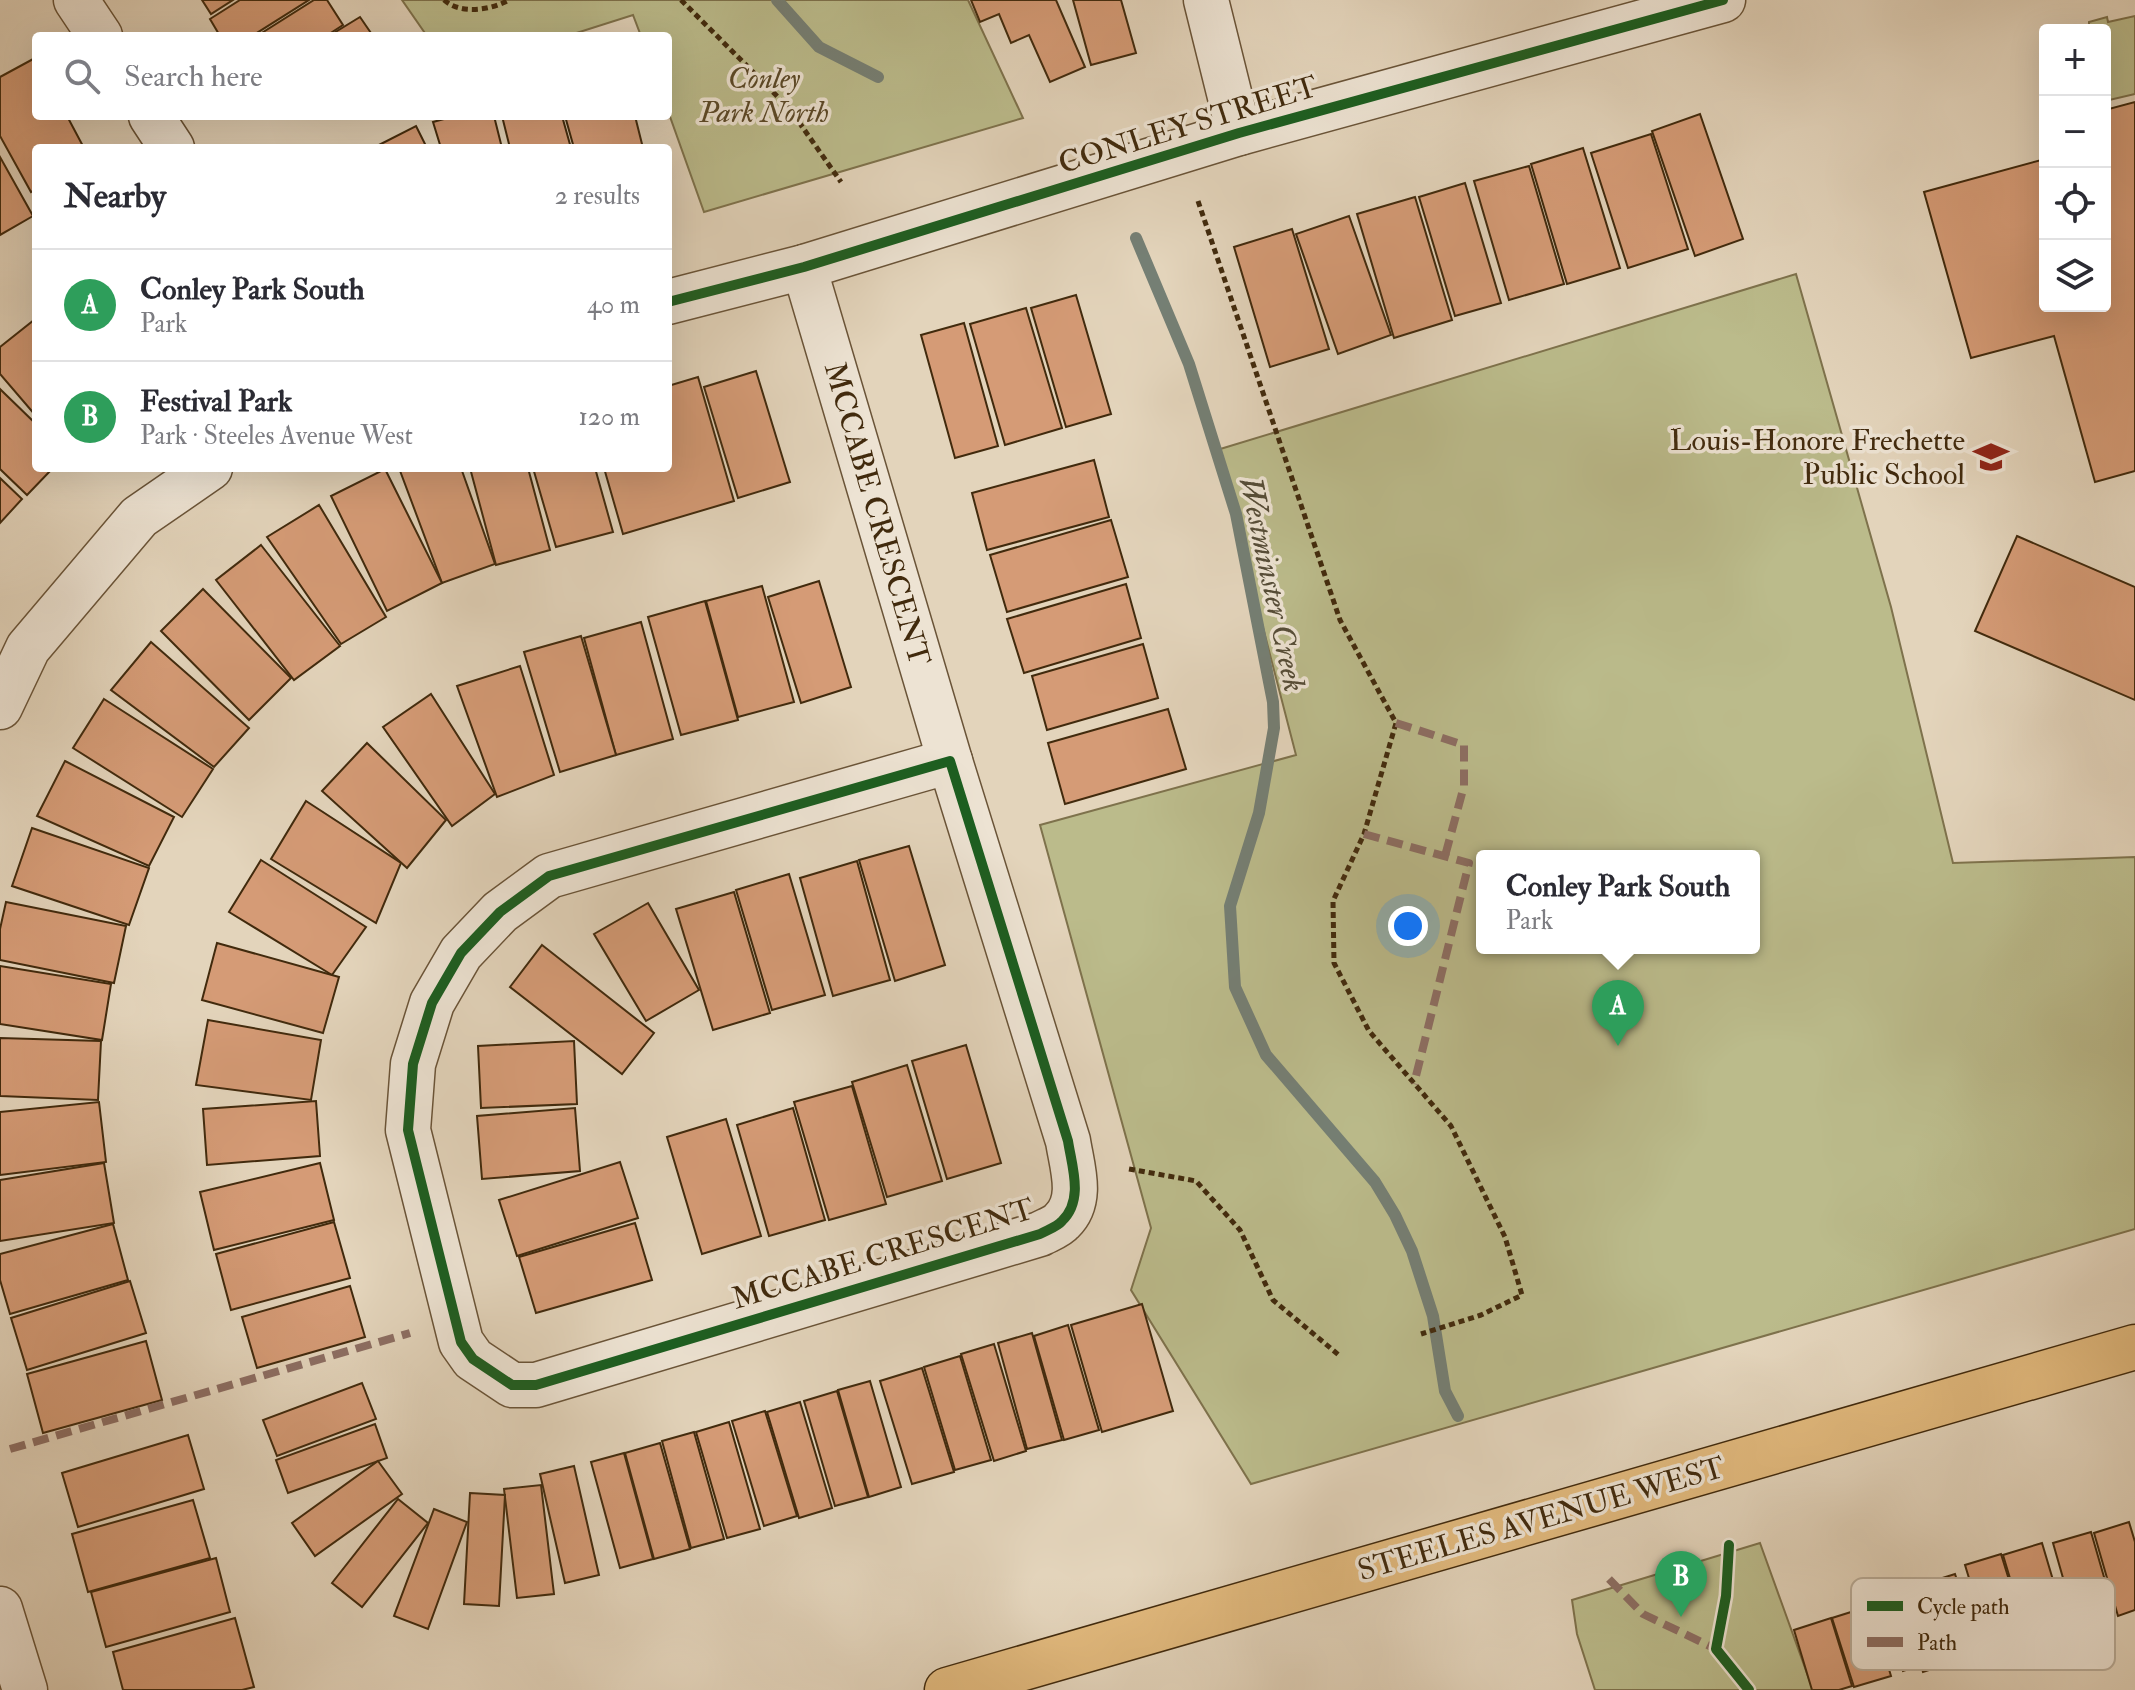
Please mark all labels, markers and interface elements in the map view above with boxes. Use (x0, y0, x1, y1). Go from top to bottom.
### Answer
map controls (2039, 24, 2111, 312)
button: + (2039, 24, 2111, 96)
search box (32, 32, 672, 120)
icon: search (60, 54, 104, 98)
text: Search here (124, 58, 263, 95)
park label: Conley Park North (698, 60, 829, 131)
street label: CONLEY STREET (1054, 68, 1322, 182)
button: − (2039, 96, 2111, 168)
button: locate (2039, 168, 2111, 240)
text: Nearby (64, 175, 166, 218)
text: 2 results (555, 180, 640, 212)
button: layers (2039, 240, 2111, 312)
text: Conley Park South (140, 271, 364, 308)
text: A (82, 289, 98, 321)
text: 40 m (587, 289, 640, 321)
text: Park (140, 308, 187, 340)
street label: MCCABE CRESCENT (816, 358, 938, 670)
text: Festival Park (140, 383, 292, 420)
text: B (81, 401, 99, 433)
text: 120 m (579, 401, 640, 433)
text: Park · Steeles Avenue West (140, 420, 413, 452)
place label: Louis-Honore Frechette Public School (1670, 422, 1965, 493)
school or university icon: Louis-Honore Frechette Public School (1972, 438, 2010, 476)
water label: Westminster Creek (1230, 473, 1314, 695)
popup (1476, 850, 1760, 954)
text: Conley Park South (1506, 868, 1730, 905)
text: Park (1506, 905, 1553, 937)
your location (1388, 906, 1428, 946)
pin: A (1592, 980, 1644, 1046)
street label: MCCABE CRESCENT (728, 1190, 1038, 1318)
street label: STEELES AVENUE WEST (1353, 1449, 1729, 1589)
pin: B (1655, 1551, 1707, 1617)
legend (1851, 1578, 2115, 1670)
text: Cycle path (1917, 1593, 2010, 1622)
text: Path (1917, 1629, 1958, 1657)

